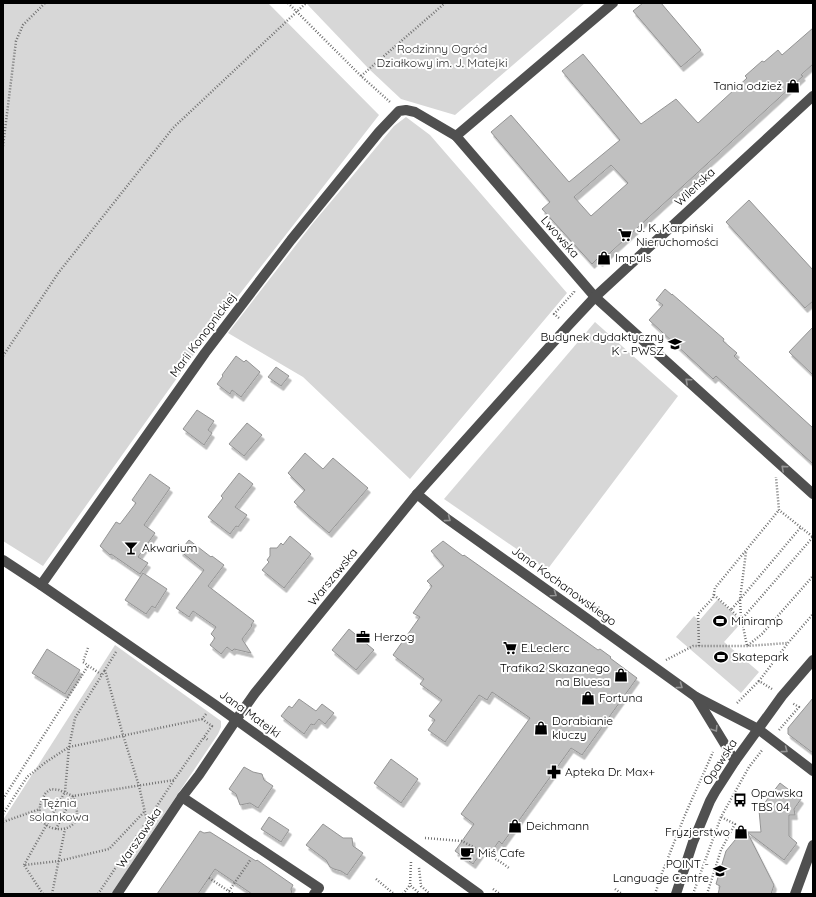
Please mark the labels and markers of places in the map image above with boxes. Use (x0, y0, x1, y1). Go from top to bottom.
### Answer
place label: Tania odzież (713, 78, 782, 93)
shop icon: Tania odzież (785, 78, 801, 94)
place label: J. K. Karpiński Nieruchomości (636, 220, 718, 249)
supermarket icon: J. K. Karpiński Nieruchomości (617, 227, 633, 243)
shop icon: Impuls (596, 250, 612, 266)
place label: Impuls (615, 250, 652, 265)
place label: Budynek dydaktyczny K - PWSZ (540, 329, 664, 358)
school or university icon: Budynek dydaktyczny K - PWSZ (667, 336, 683, 352)
bar icon: Akwarium (123, 540, 139, 556)
place label: Akwarium (142, 540, 198, 555)
sports icon: Miniramp (712, 613, 728, 629)
place label: Miniramp (731, 613, 783, 628)
office icon: Herzog (355, 629, 371, 645)
place label: Herzog (374, 629, 414, 644)
supermarket icon: E.Leclerc (502, 640, 518, 656)
place label: E.Leclerc (521, 640, 569, 655)
sports icon: Skatepark (713, 649, 729, 665)
place label: Skatepark (732, 649, 789, 664)
place label: Trafika2 Skazanego na Bluesa (500, 660, 610, 689)
shop icon: Trafika2 Skazanego na Bluesa (613, 667, 629, 683)
shop icon: Fortuna (580, 690, 596, 706)
place label: Fortuna (599, 690, 643, 705)
place label: Dorabianie kluczy (552, 713, 613, 742)
shop icon: Dorabianie kluczy (533, 720, 549, 736)
pharmacy icon: Apteka Dr. Max+ (546, 764, 562, 780)
place label: Apteka Dr. Max+ (565, 764, 655, 779)
place label: Opawska TBS 04 (751, 785, 803, 814)
bus stop icon: Opawska TBS 04 (732, 792, 748, 808)
shop icon: Deichmann (507, 818, 523, 834)
place label: Deichmann (526, 818, 589, 833)
place label: Fryzjerstwo (665, 824, 730, 839)
shop icon: Fryzjerstwo (733, 824, 749, 840)
cafe icon: Miś Cafe (459, 845, 475, 861)
place label: Miś Cafe (478, 845, 525, 860)
place label: POINT - Language Centre (613, 856, 709, 885)
school or university icon: POINT - Language Centre (712, 863, 728, 879)

